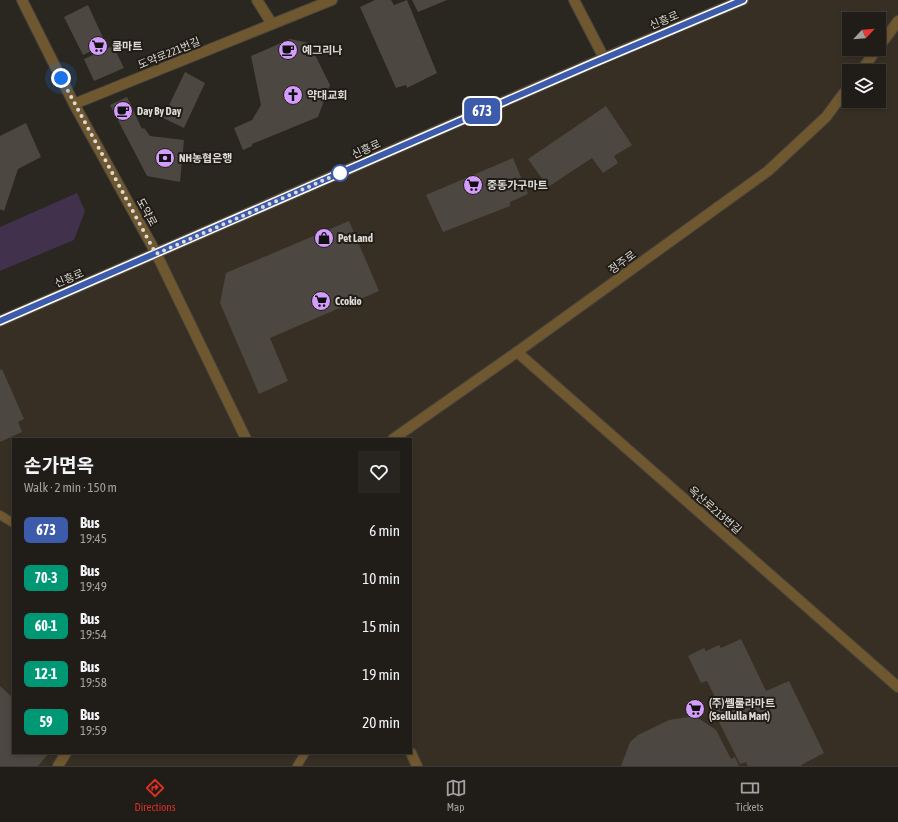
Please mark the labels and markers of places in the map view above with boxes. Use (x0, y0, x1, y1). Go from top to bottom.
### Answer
supermarket icon: 쿨마트 (87, 35, 109, 57)
cafe icon: 예그리나 (277, 39, 299, 61)
place label: 쿨마트 (112, 40, 142, 52)
place label: 예그리나 (302, 44, 342, 56)
church icon: 약대교회 (282, 84, 304, 106)
place label: 약대교회 (307, 89, 347, 101)
cafe icon: Day By Day (112, 100, 134, 122)
place label: Day By Day (137, 105, 182, 117)
bank icon: NH농협은행 (154, 147, 176, 169)
place label: NH농협은행 (179, 152, 232, 164)
unlabelled marker (331, 164, 349, 182)
supermarket icon: 중동가구마트 (462, 174, 484, 196)
place label: 중동가구마트 (487, 179, 548, 191)
shop icon: Pet Land (313, 227, 335, 249)
place label: Pet Land (338, 232, 373, 244)
supermarket icon: Ccokio (310, 290, 332, 312)
place label: Ccokio (335, 295, 362, 307)
place label: (주)쎌룰라마트 (Ssellulla Mart) (709, 697, 775, 722)
supermarket icon: (주)쎌룰라마트 (Ssellulla Mart) (684, 698, 706, 720)

